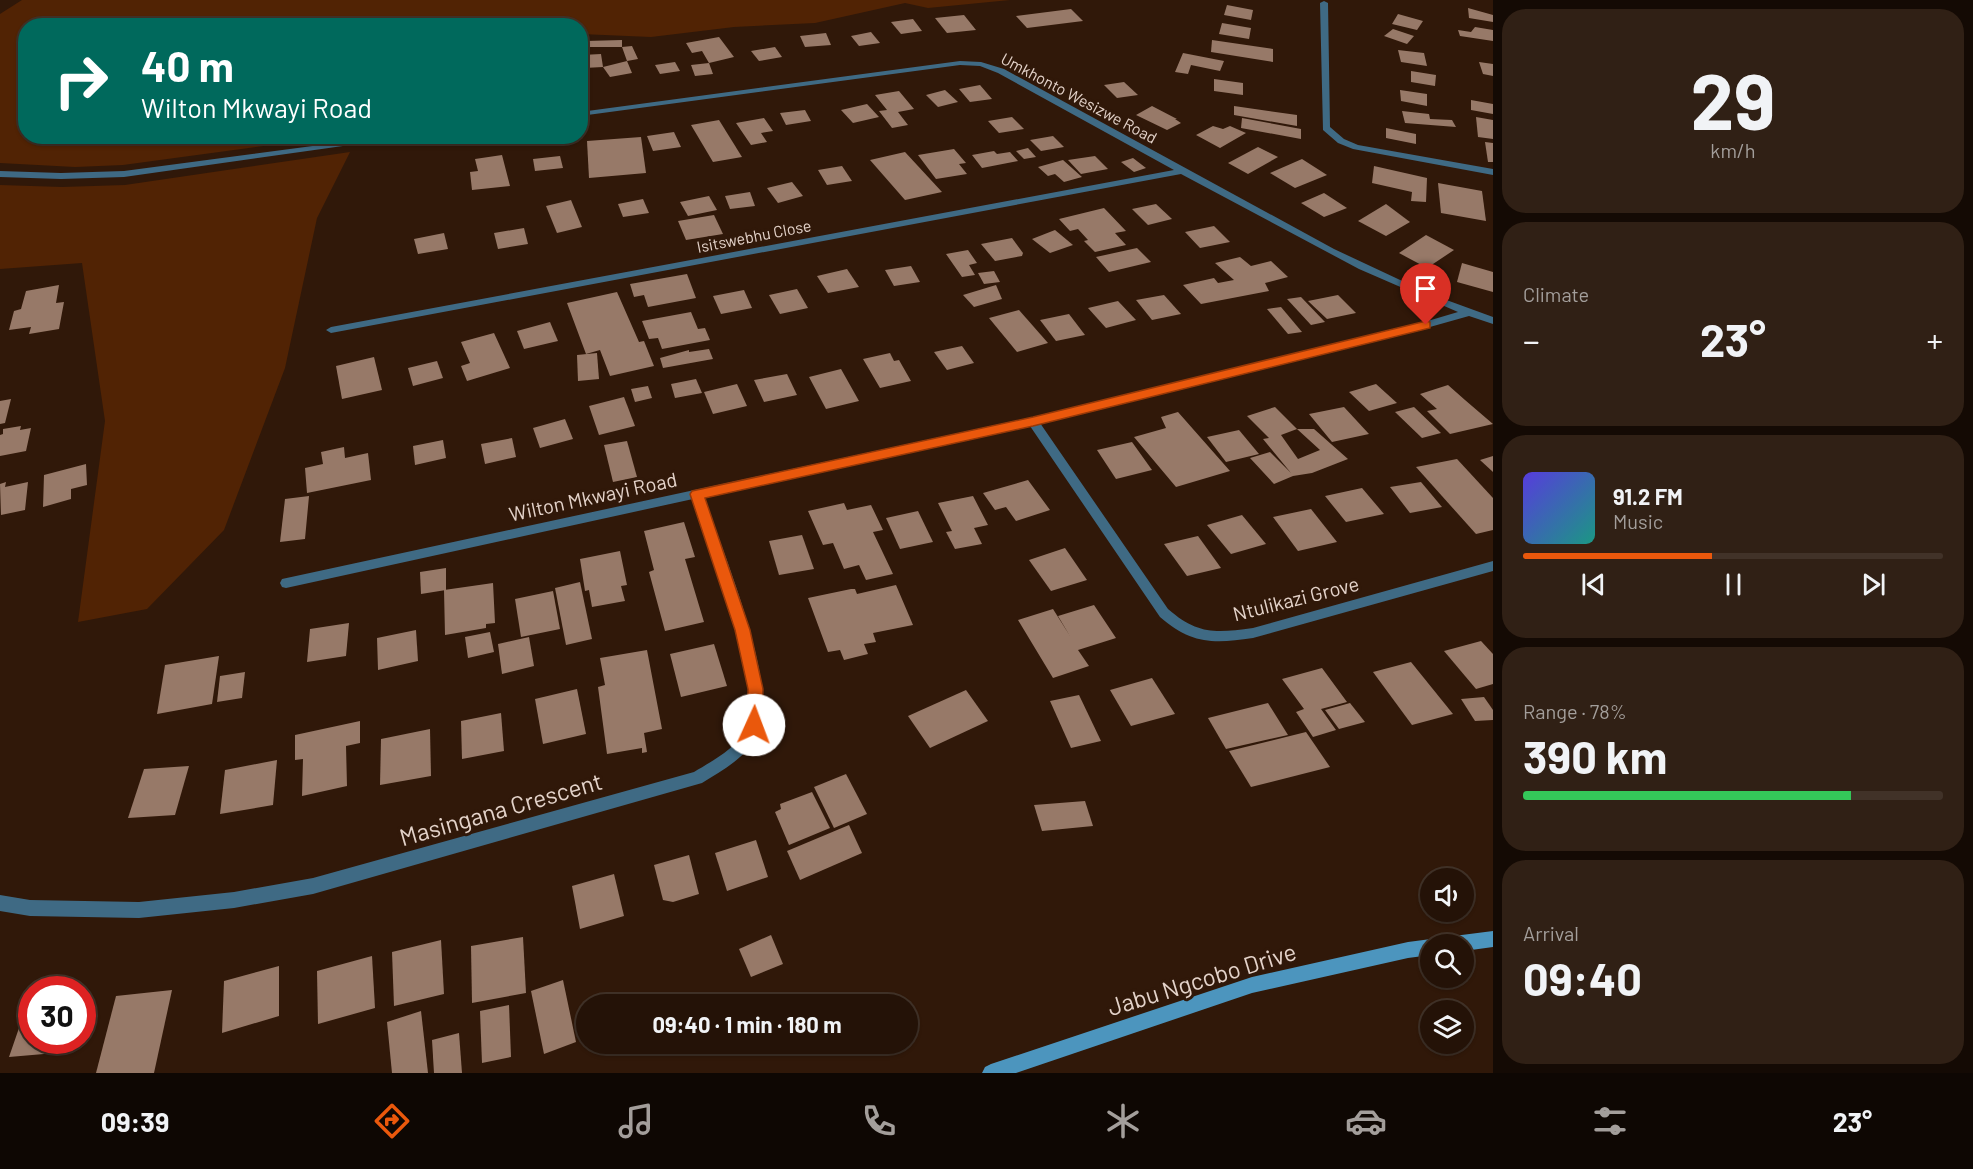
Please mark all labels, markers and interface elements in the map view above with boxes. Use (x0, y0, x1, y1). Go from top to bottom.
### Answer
text: 40 m (141, 40, 234, 90)
icon: right (42, 42, 120, 120)
street label: Umkhonto Wesizwe Road (998, 48, 1160, 147)
text: 29 (1690, 52, 1776, 146)
text: Wilton Mkwayi Road (141, 91, 372, 123)
text: km/h (1710, 138, 1756, 162)
street label: Isitswebhu Close (695, 215, 813, 256)
pin (1400, 263, 1451, 325)
icon: arrive (1409, 272, 1442, 305)
text: Climate (1523, 282, 1589, 306)
text: 23° (1700, 312, 1766, 366)
text: − (1523, 320, 1540, 360)
text: + (1926, 320, 1943, 360)
street label: Wilton Mkwayi Road (507, 466, 679, 526)
text: 91.2 FM (1613, 483, 1683, 509)
text: Music (1613, 509, 1663, 533)
icon: previous (1577, 568, 1610, 601)
icon: pause (1717, 568, 1750, 601)
icon: next (1857, 568, 1890, 601)
street label: Ntulikazi Grove (1230, 571, 1361, 625)
position arrow (722, 693, 786, 757)
text: Range · 78% (1523, 699, 1627, 723)
text: 390 km (1523, 729, 1667, 783)
street label: Masingana Crescent (396, 766, 605, 851)
map controls (1420, 868, 1474, 1054)
button: sound (1420, 868, 1474, 922)
text: Arrival (1523, 921, 1579, 945)
button: search (1420, 934, 1474, 988)
street label: Jabu Ngcobo Drive (1104, 936, 1299, 1021)
text: 09:40 (1523, 951, 1642, 1005)
speed limit sign: 30 (18, 976, 96, 1054)
button: layers (1420, 1000, 1474, 1054)
text: 09:40 · 1 min · 180 m (652, 1011, 842, 1037)
icon: directions (371, 1100, 413, 1142)
icon: music (615, 1100, 657, 1142)
icon: phone (858, 1100, 900, 1142)
icon: climate (1102, 1100, 1144, 1142)
icon: car (1345, 1100, 1387, 1142)
icon: filters (1589, 1100, 1631, 1142)
text: 09:39 (101, 1105, 169, 1137)
text: 23° (1833, 1105, 1872, 1137)

